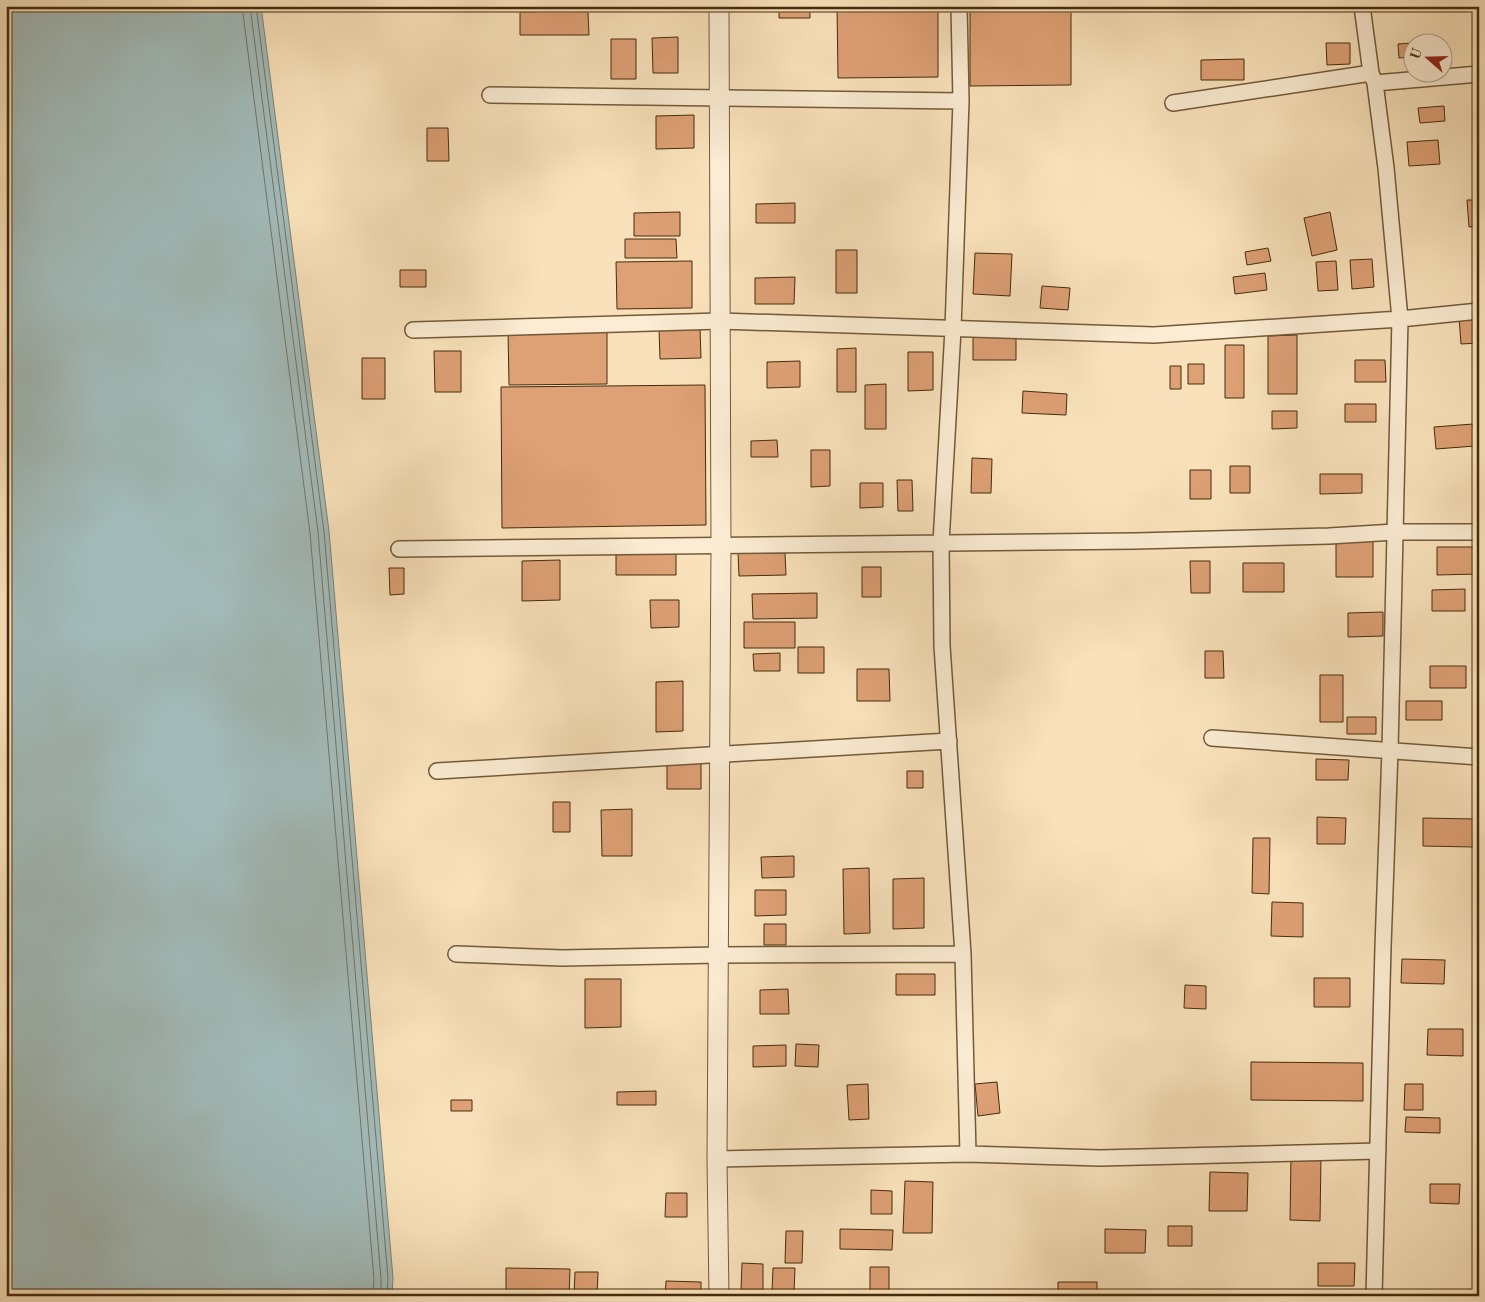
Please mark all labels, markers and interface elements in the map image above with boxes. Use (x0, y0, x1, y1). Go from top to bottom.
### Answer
north arrow (1402, 32, 1452, 82)
text: U (1408, 46, 1425, 62)

